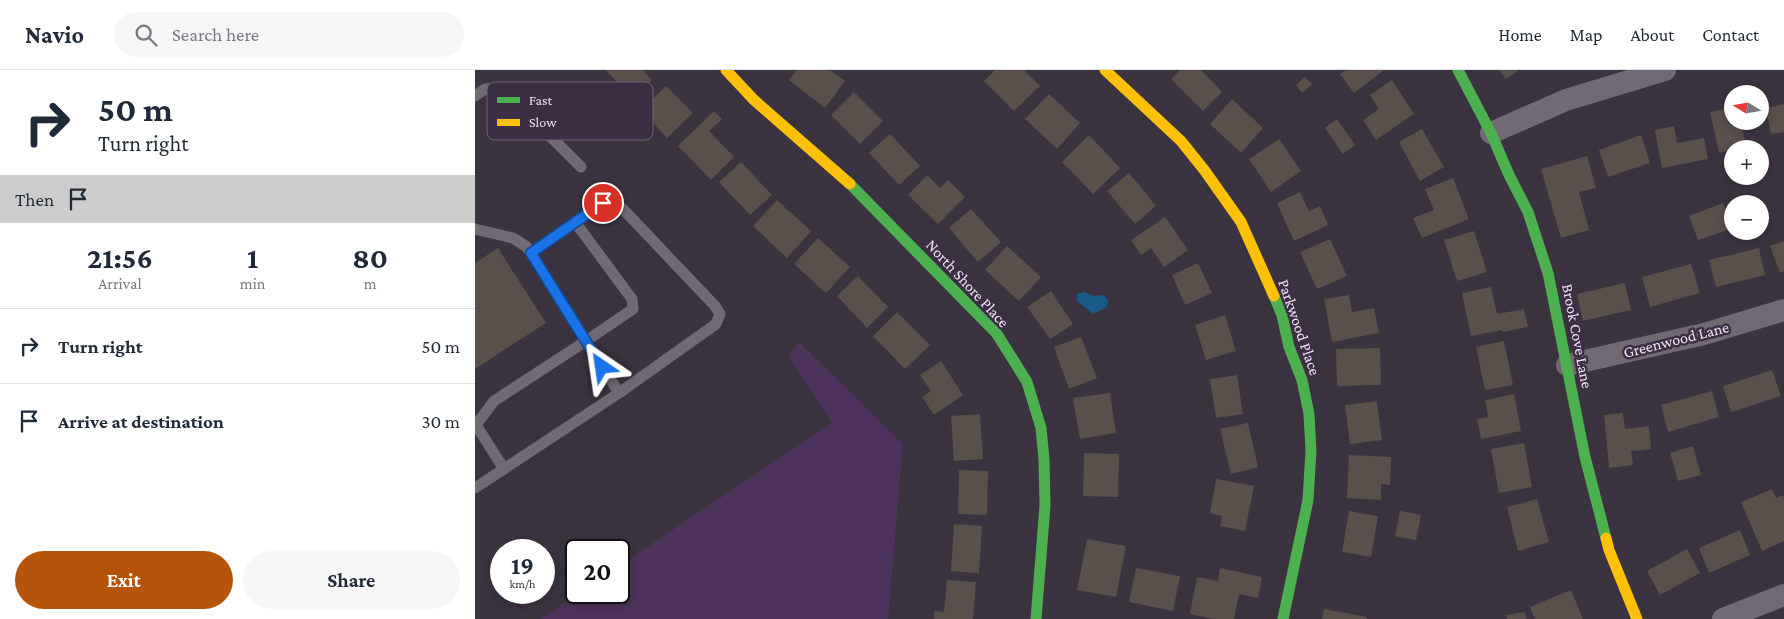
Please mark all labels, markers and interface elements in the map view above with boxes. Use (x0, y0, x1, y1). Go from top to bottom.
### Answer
search box (114, 12, 464, 57)
text: Navio (25, 21, 84, 48)
icon: search (132, 21, 160, 49)
text: Search here (172, 24, 259, 45)
text: Home (1499, 25, 1542, 45)
text: Map (1570, 25, 1602, 45)
text: About (1630, 25, 1674, 45)
text: Contact (1702, 25, 1759, 45)
legend (487, 82, 653, 140)
north arrow (1724, 85, 1769, 130)
map controls (1724, 85, 1769, 240)
icon: right (15, 90, 80, 155)
text: 50 m (98, 90, 173, 129)
text: Fast (529, 92, 553, 108)
text: Slow (529, 114, 557, 130)
text: Turn right (98, 131, 189, 156)
button: + (1724, 140, 1769, 185)
pin (582, 182, 624, 224)
icon: arrive (64, 185, 92, 213)
text: Then (15, 189, 54, 210)
icon: arrive (589, 189, 617, 217)
button: − (1724, 195, 1769, 240)
street label: North Shore Place (923, 236, 1013, 331)
text: 21:56 (87, 241, 153, 274)
text: 1 (247, 241, 258, 274)
text: 80 (352, 241, 388, 274)
text: Arrival (98, 275, 142, 292)
text: min (240, 275, 265, 292)
text: m (364, 275, 377, 292)
street label: Parkwood Place (1275, 277, 1324, 377)
street label: Brook Cove Lane (1559, 282, 1596, 390)
street label: Greenwood Lane (1622, 318, 1731, 361)
icon: right (15, 332, 43, 360)
text: Turn right (58, 336, 143, 357)
text: 50 m (421, 336, 460, 357)
position arrow (575, 340, 627, 392)
icon: arrive (15, 407, 43, 435)
text: Arrive at destination (58, 411, 224, 432)
text: 30 m (421, 411, 460, 432)
speed limit sign: 20 (565, 539, 630, 604)
button: Exit (15, 551, 233, 609)
button: Share (243, 551, 460, 609)
text: 19 (511, 552, 534, 579)
text: km/h (510, 577, 535, 591)

